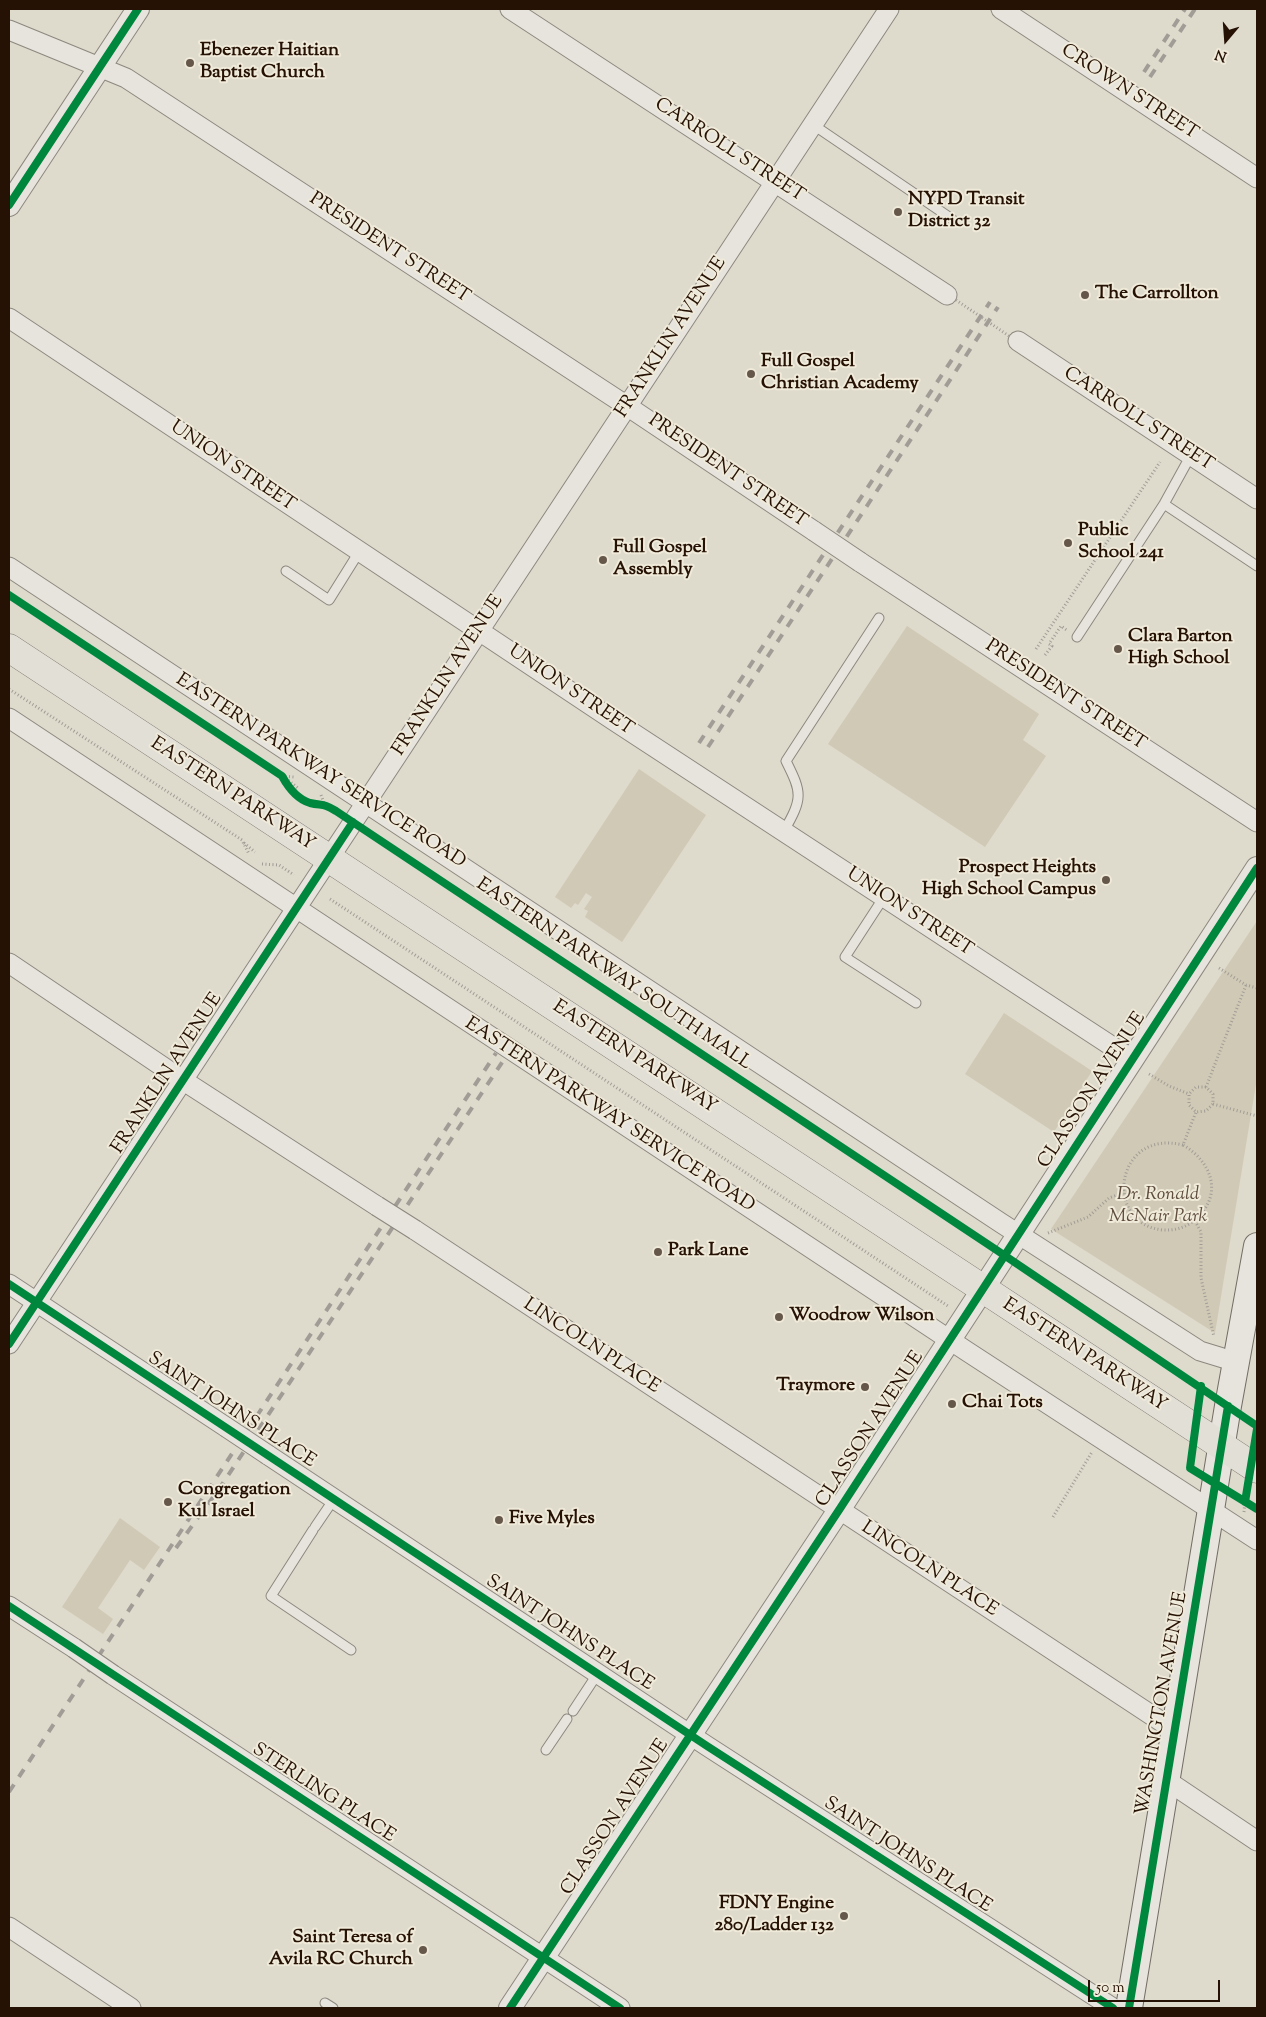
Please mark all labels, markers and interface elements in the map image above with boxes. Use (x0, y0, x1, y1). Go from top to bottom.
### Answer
north arrow (1201, 15, 1251, 65)
street label: CROWN STREET (1056, 40, 1202, 146)
place label: Ebenezer Haitian Baptist Church (200, 41, 339, 85)
text: N (1213, 43, 1230, 66)
marker: Ebenezer Haitian Baptist Church (184, 57, 196, 69)
street label: CARROLL STREET (650, 94, 808, 208)
street label: PRESIDENT STREET (304, 188, 474, 310)
place label: NYPD Transit District 32 (908, 190, 1025, 234)
marker: NYPD Transit District 32 (892, 206, 904, 218)
street label: FRANKLIN AVENUE (611, 253, 733, 423)
place label: The Carrollton (1095, 284, 1219, 306)
marker: The Carrollton (1079, 289, 1091, 301)
place label: Full Gospel Christian Academy (761, 352, 919, 396)
street label: CARROLL STREET (1059, 363, 1217, 477)
marker: Full Gospel Christian Academy (745, 368, 757, 380)
street label: PRESIDENT STREET (643, 410, 811, 534)
street label: UNION STREET (165, 417, 299, 517)
place label: Public School 241 (1078, 521, 1164, 565)
marker: Public School 241 (1062, 537, 1074, 549)
place label: Full Gospel Assembly (613, 538, 707, 582)
marker: Full Gospel Assembly (597, 554, 609, 566)
street label: FRANKLIN AVENUE (388, 591, 510, 761)
place label: Clara Barton High School (1128, 627, 1233, 671)
street label: PRESIDENT STREET (980, 635, 1150, 757)
street label: UNION STREET (503, 641, 637, 741)
marker: Clara Barton High School (1112, 643, 1124, 655)
street label: EASTERN PARKWAY SERVICE ROAD (171, 670, 469, 874)
street label: EASTERN PARKWAY (145, 733, 319, 857)
place label: Prospect Heights High School Campus (922, 858, 1096, 902)
street label: UNION STREET (841, 864, 977, 962)
street label: EASTERN PARKWAY SOUTH MALL (471, 874, 755, 1076)
marker: Prospect Heights High School Campus (1100, 874, 1112, 886)
street label: FRANKLIN AVENUE (107, 989, 229, 1159)
street label: EASTERN PARKWAY (547, 996, 721, 1120)
street label: CLASSON AVENUE (1034, 1009, 1152, 1173)
street label: EASTERN PARKWAY SERVICE ROAD (460, 1014, 758, 1218)
park label: Dr. Ronald McNair Park (1109, 1185, 1207, 1229)
place label: Park Lane (668, 1241, 748, 1263)
marker: Park Lane (652, 1246, 664, 1258)
street label: LINCOLN PLACE (518, 1294, 664, 1400)
street label: EASTERN PARKWAY (997, 1294, 1171, 1418)
place label: Woodrow Wilson (789, 1306, 935, 1328)
marker: Woodrow Wilson (773, 1311, 785, 1323)
street label: SAINT JOHNS PLACE (143, 1348, 319, 1474)
street label: CLASSON AVENUE (812, 1348, 930, 1512)
place label: Traymore (776, 1376, 855, 1398)
marker: Traymore (859, 1381, 871, 1393)
place label: Chai Tots (962, 1393, 1043, 1415)
marker: Chai Tots (946, 1398, 958, 1410)
place label: Congregation Kul Israel (178, 1480, 291, 1524)
marker: Congregation Kul Israel (162, 1496, 174, 1508)
place label: Five Myles (509, 1509, 595, 1531)
marker: Five Myles (493, 1514, 505, 1526)
street label: LINCOLN PLACE (856, 1517, 1002, 1623)
street label: SAINT JOHNS PLACE (481, 1571, 657, 1697)
street label: WASHINGTON AVENUE (1132, 1590, 1194, 1818)
street label: CLASSON AVENUE (557, 1736, 675, 1900)
street label: STERLING PLACE (247, 1739, 399, 1849)
street label: SAINT JOHNS PLACE (819, 1793, 995, 1919)
place label: FDNY Engine 280/Ladder 132 (714, 1894, 834, 1938)
marker: FDNY Engine 280/Ladder 132 (838, 1910, 850, 1922)
place label: Saint Teresa of Avila RC Church (269, 1928, 413, 1972)
marker: Saint Teresa of Avila RC Church (417, 1944, 429, 1956)
scale bar (1091, 1970, 1224, 2002)
text: 50 m (1096, 1978, 1125, 1999)

